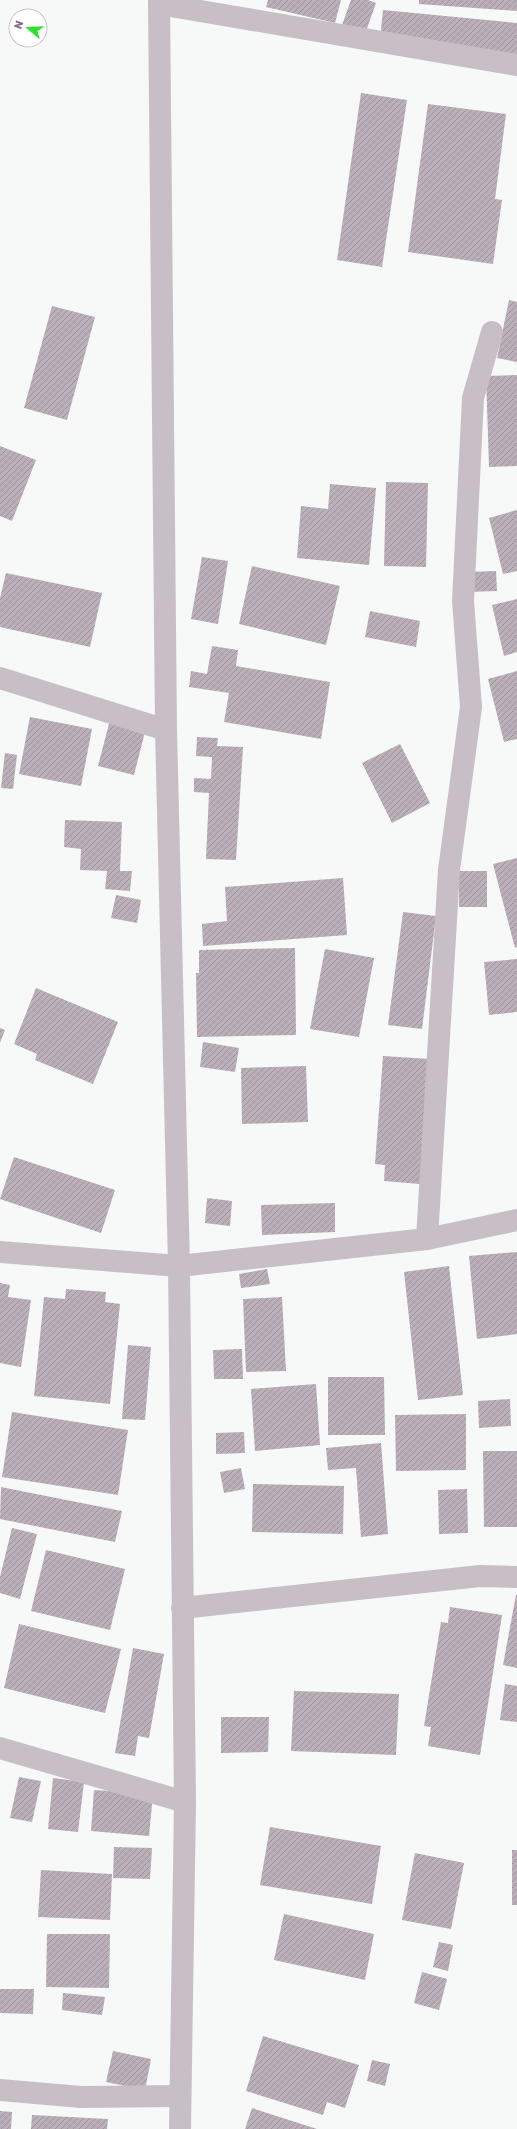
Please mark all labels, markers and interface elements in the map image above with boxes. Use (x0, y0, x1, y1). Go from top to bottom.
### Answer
north arrow (8, 8, 48, 48)
text: N (12, 19, 26, 31)

